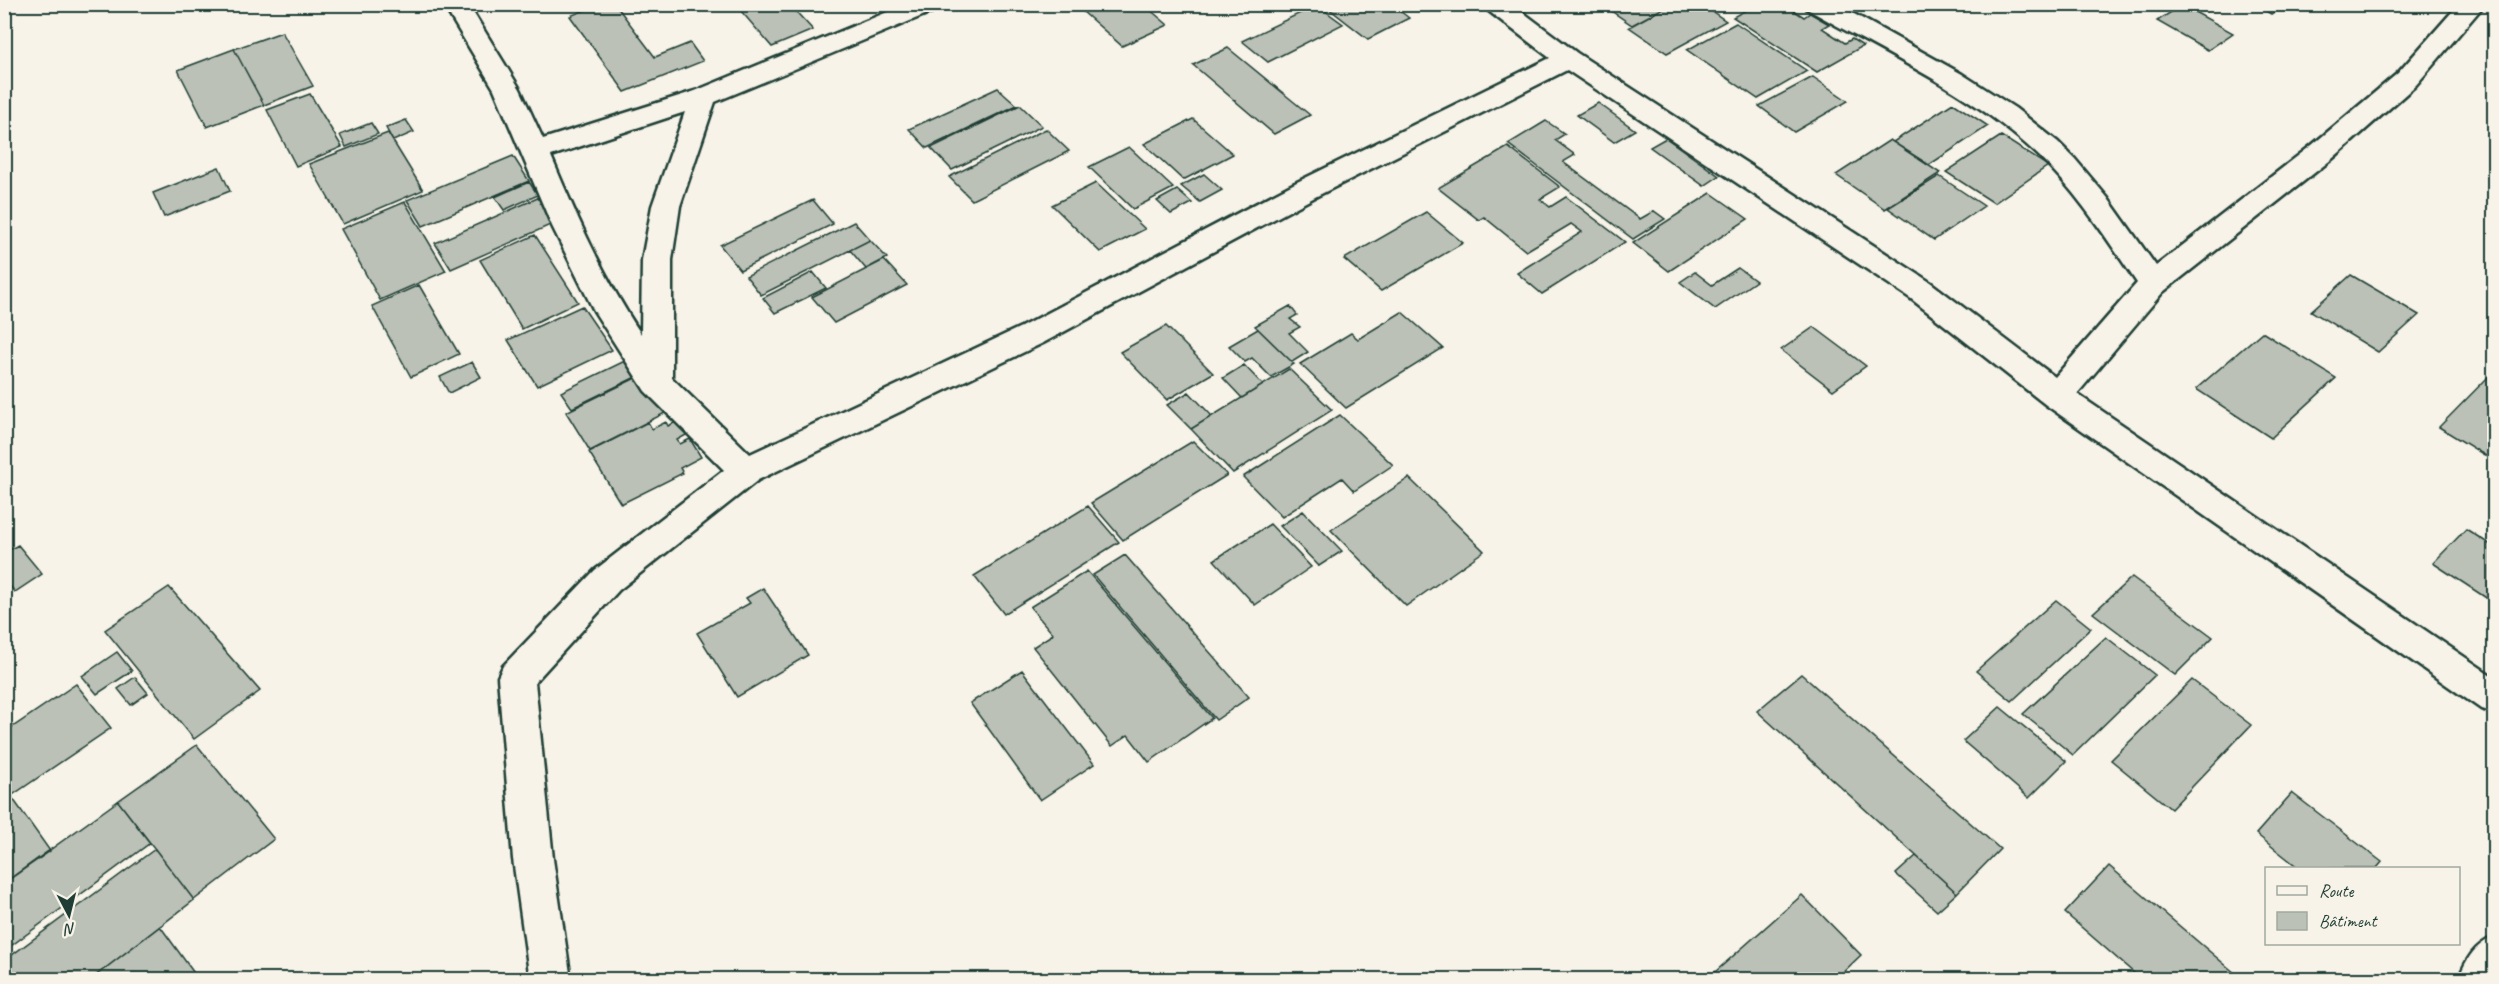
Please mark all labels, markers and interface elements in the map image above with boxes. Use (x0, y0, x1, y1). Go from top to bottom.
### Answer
legend (2265, 867, 2460, 945)
text: Route (2319, 880, 2354, 902)
north arrow (39, 885, 99, 945)
text: Bâtiment (2319, 910, 2379, 932)
text: N (62, 918, 77, 940)

